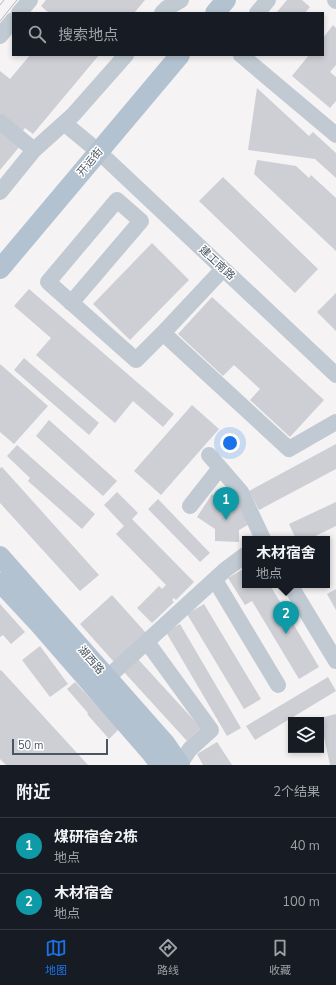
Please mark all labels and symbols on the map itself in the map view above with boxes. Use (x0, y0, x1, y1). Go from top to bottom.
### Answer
street label: 开运街 (74, 145, 106, 179)
street label: 建工南路 (196, 243, 238, 283)
your location (220, 433, 240, 453)
pin: 1 (213, 487, 239, 520)
pin: 2 (273, 601, 299, 634)
street label: 湖西路 (75, 643, 107, 677)
scale bar (12, 737, 108, 756)

